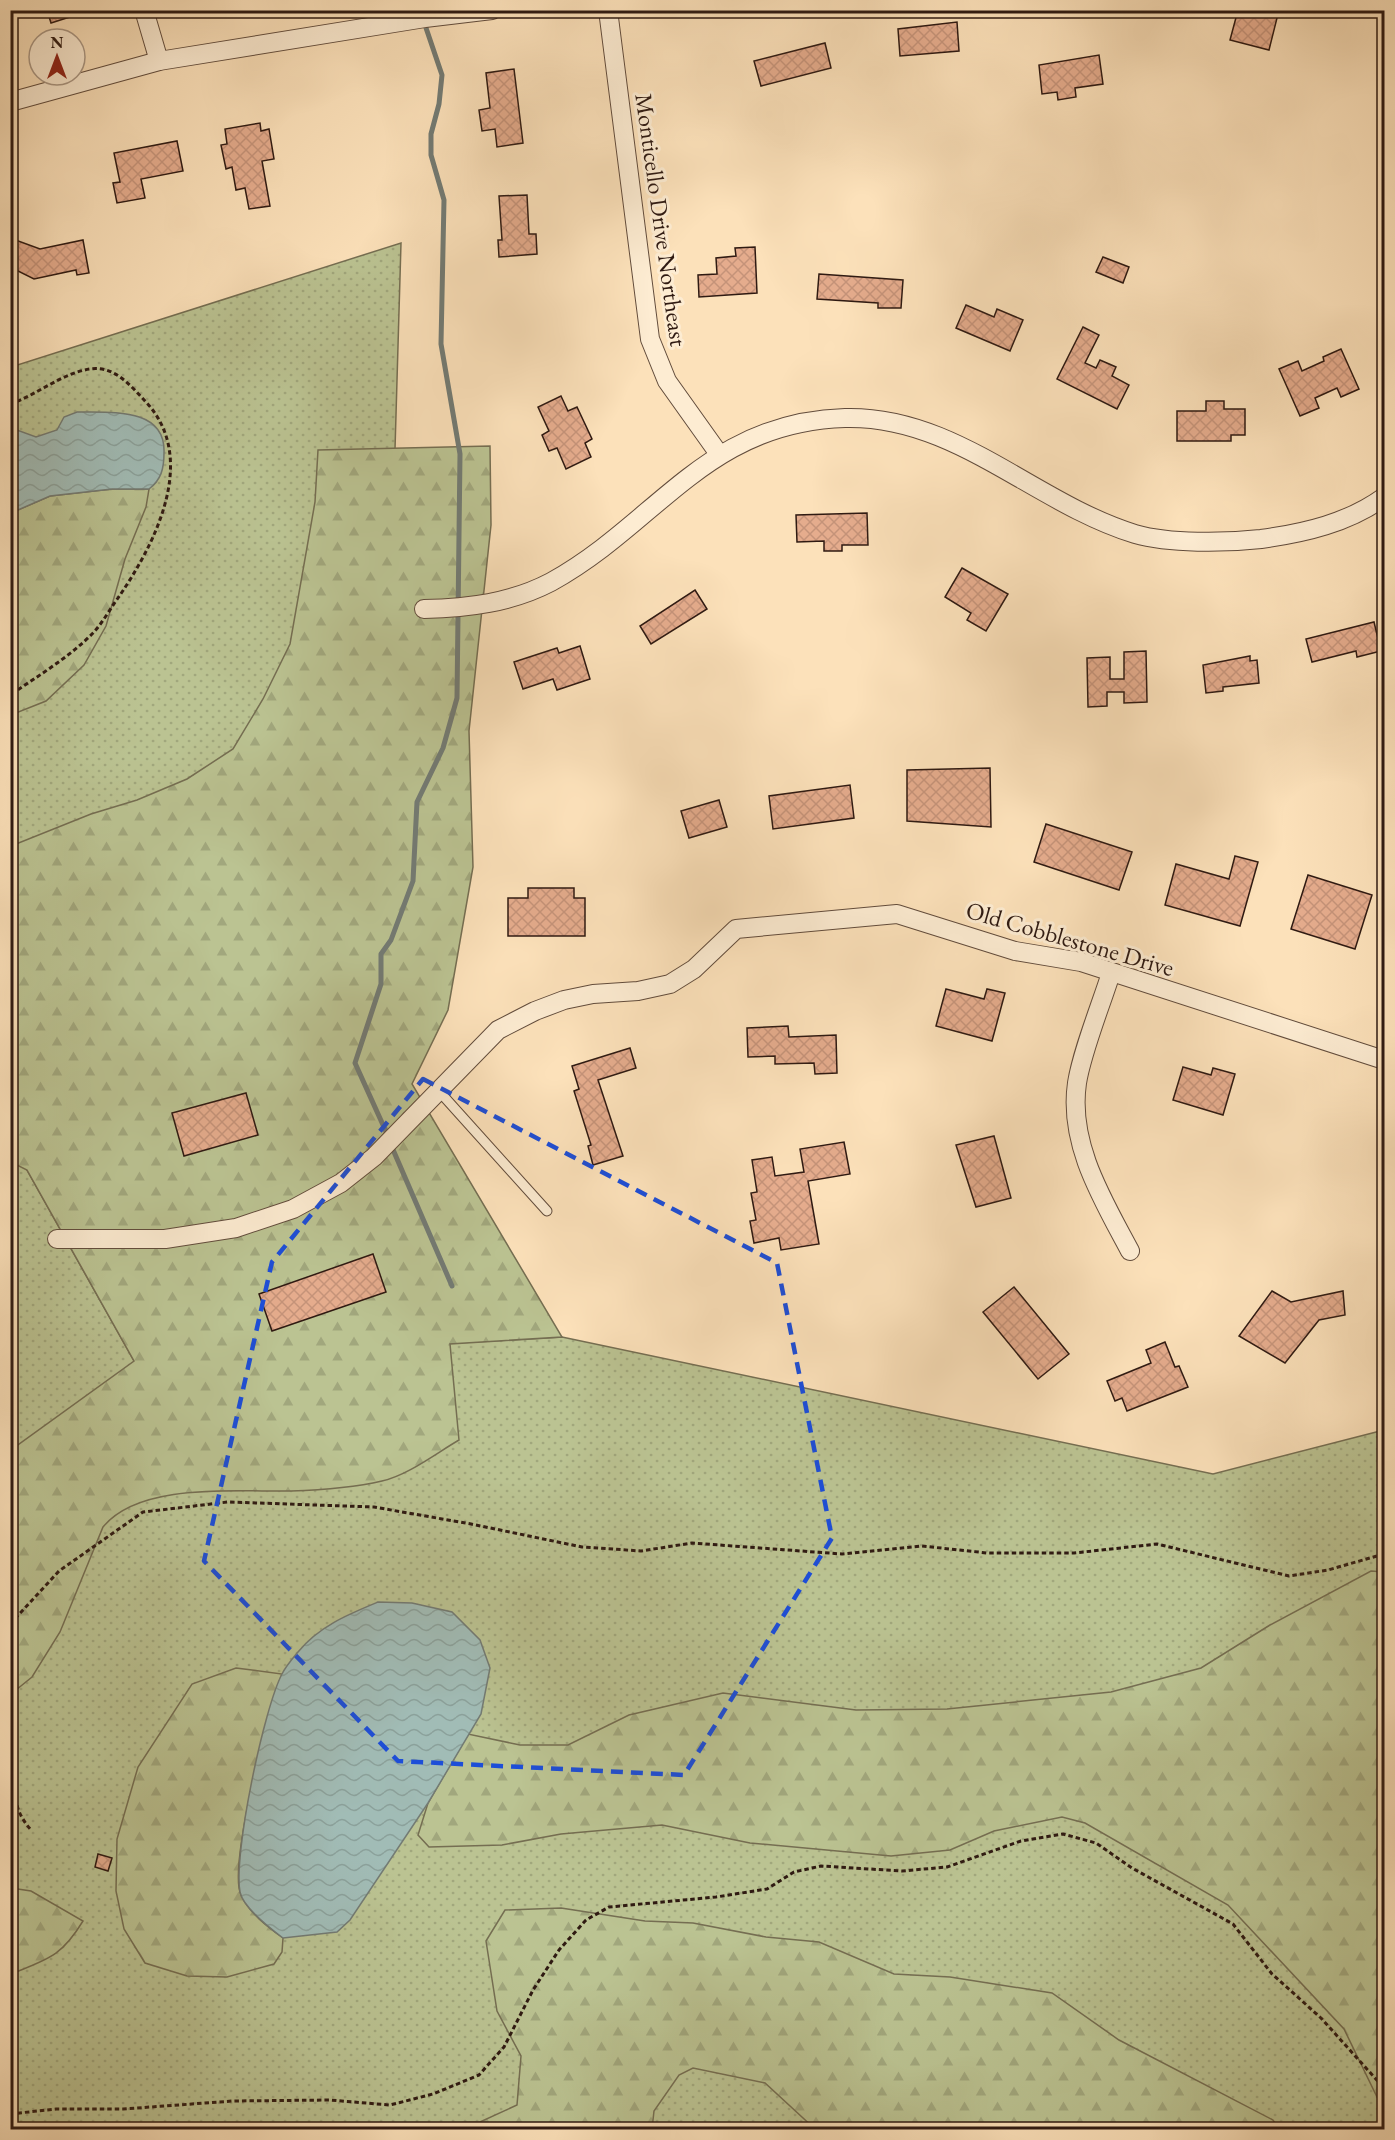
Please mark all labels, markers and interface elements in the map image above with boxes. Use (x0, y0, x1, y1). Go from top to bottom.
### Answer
north arrow (27, 27, 87, 87)
text: N (51, 32, 64, 53)
street label: Monticello Drive Northeast (628, 91, 695, 349)
street label: Old Cobblestone Drive (963, 894, 1178, 983)

